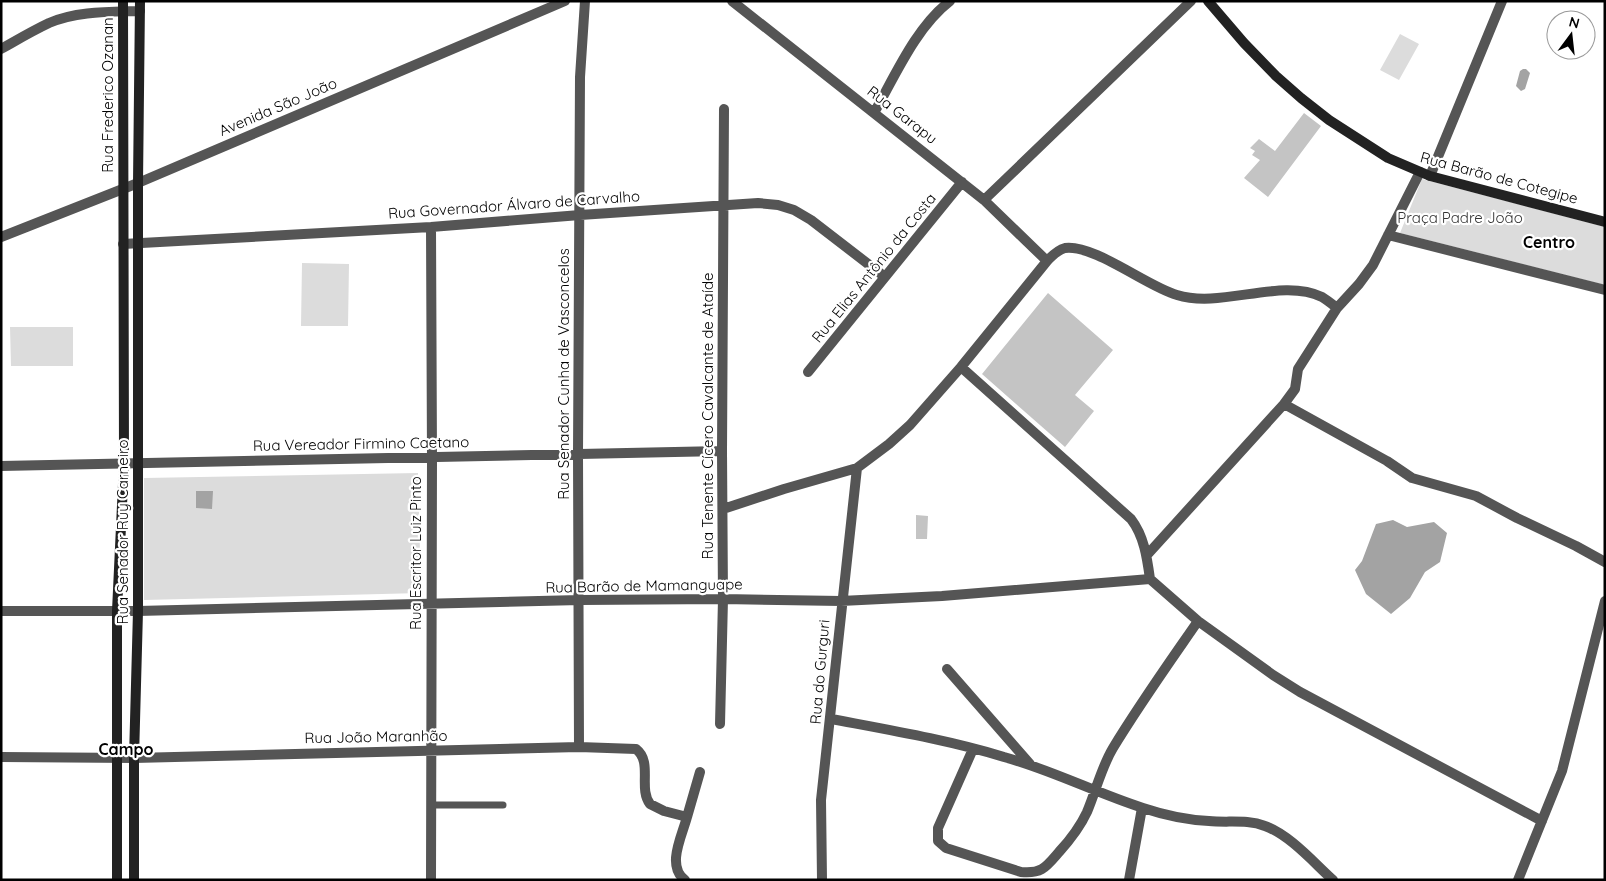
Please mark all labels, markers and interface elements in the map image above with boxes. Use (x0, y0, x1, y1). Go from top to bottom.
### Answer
north arrow (1546, 10, 1596, 60)
text: N (1567, 12, 1582, 32)
street label: Rua Frederico Ozanan (98, 17, 117, 173)
street label: Avenida São João (216, 73, 340, 140)
street label: Rua Garapu (863, 81, 941, 148)
street label: Rua Barão de Cotegipe (1418, 147, 1580, 208)
street label: Rua Governador Álvaro de Carvalho (387, 186, 641, 223)
street label: Rua Elias Antônio da Costa (807, 189, 940, 346)
park label: Praça Padre João (1397, 208, 1523, 227)
district label: Centro (1523, 232, 1575, 252)
street label: Rua Senador Cunha de Vasconcelos (554, 248, 573, 500)
street label: Rua Tenente Cícero Cavalcante de Ataíde (698, 273, 717, 559)
street label: Rua Vereador Firmino Caetano (253, 432, 469, 455)
street label: Rua Senador Ruy Carneiro (113, 440, 132, 624)
street label: Rua Escritor Luiz Pinto (406, 476, 425, 630)
street label: Rua Barão de Mamanguape (545, 574, 743, 597)
street label: Rua do Gurguri (805, 619, 834, 725)
street label: Rua João Maranhão (304, 726, 448, 747)
district label: Campo (99, 739, 153, 759)

